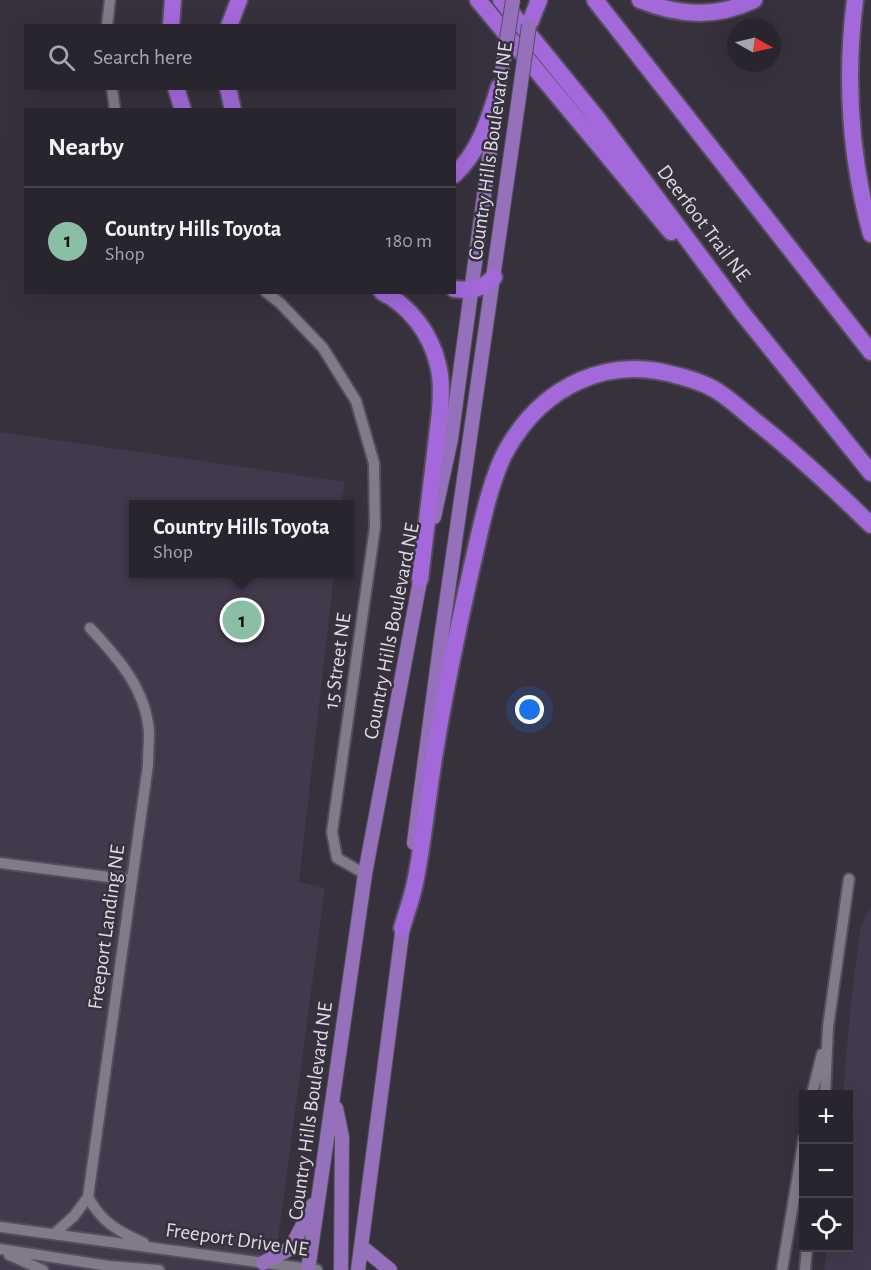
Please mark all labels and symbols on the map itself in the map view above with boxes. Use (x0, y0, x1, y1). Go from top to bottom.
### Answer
north arrow (727, 18, 781, 72)
street label: Country Hills Boulevard NE (465, 41, 516, 261)
street label: Deerfoot Trail NE (653, 161, 754, 285)
street label: Country Hills Boulevard NE (360, 521, 423, 741)
pin: 1 (222, 598, 262, 642)
street label: 15 Street NE (320, 612, 355, 710)
your location (515, 695, 544, 724)
street label: Freeport Landing NE (85, 843, 128, 1011)
street label: Country Hills Boulevard NE (285, 1001, 336, 1221)
street label: Freeport Drive NE (164, 1219, 310, 1260)

